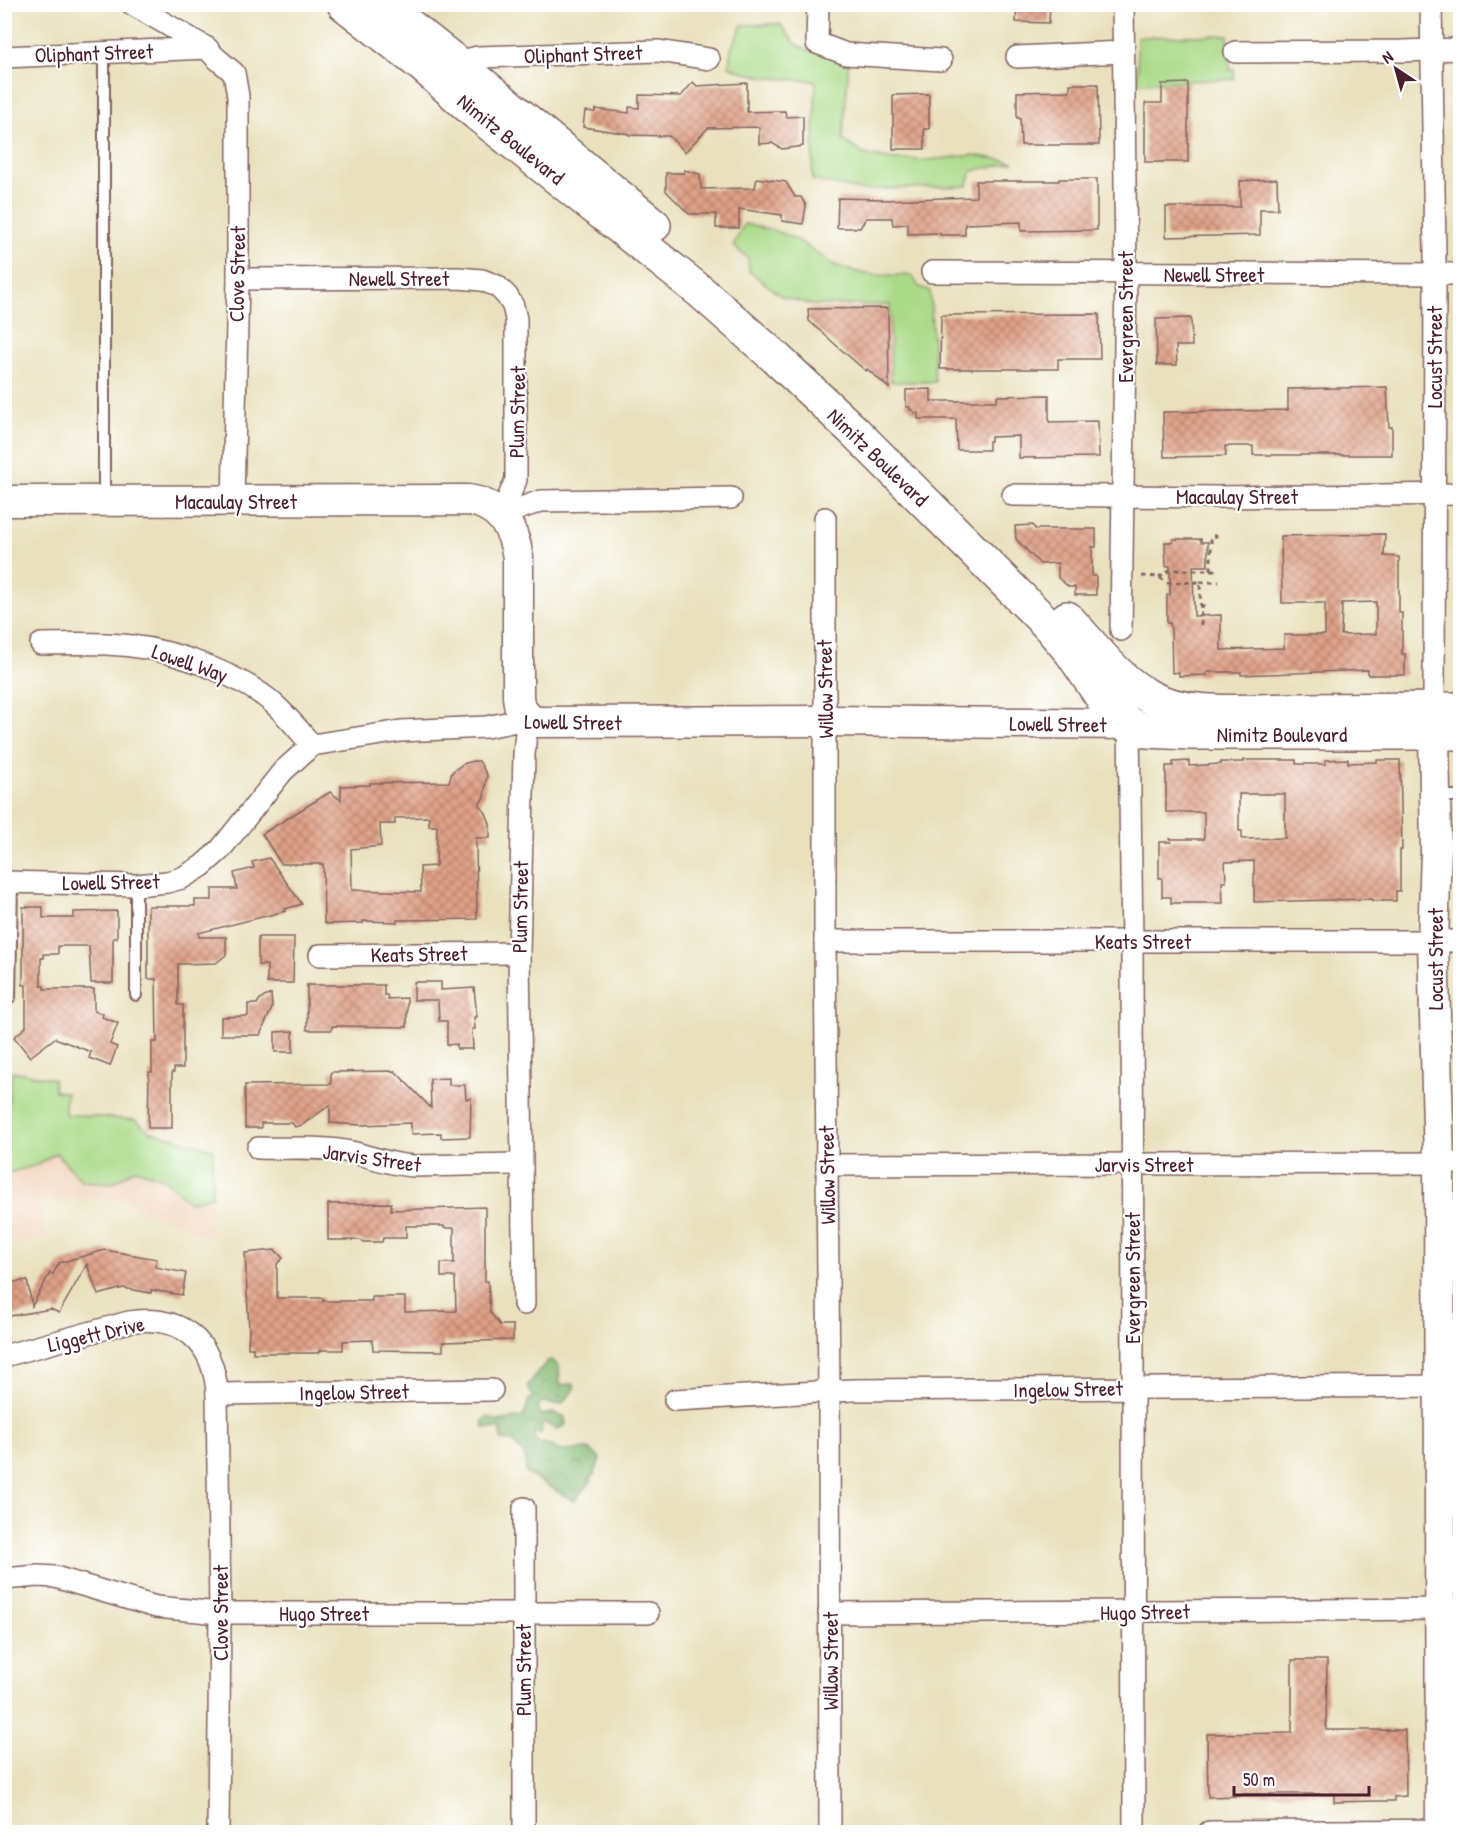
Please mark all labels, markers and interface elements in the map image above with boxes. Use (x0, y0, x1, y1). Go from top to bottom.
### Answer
street label: Oliphant Street (34, 36, 154, 70)
street label: Oliphant Street (523, 37, 643, 71)
north arrow (1366, 39, 1426, 99)
text: N (1377, 45, 1397, 68)
street label: Nimitz Boulevard (451, 87, 571, 191)
street label: Clove Street (222, 225, 252, 322)
street label: Evergreen Street (1111, 250, 1140, 383)
street label: Newell Street (1164, 260, 1265, 289)
street label: Newell Street (349, 264, 450, 293)
street label: Locust Street (1420, 305, 1449, 408)
street label: Plum Street (502, 365, 532, 458)
street label: Nimitz Boulevard (821, 401, 935, 513)
street label: Macaulay Street (1176, 482, 1299, 511)
street label: Macaulay Street (175, 487, 298, 516)
street label: Lowell Way (148, 637, 232, 689)
street label: Willow Street (810, 639, 840, 739)
street label: Lowell Street (524, 707, 623, 737)
street label: Lowell Street (1009, 709, 1108, 739)
street label: Nimitz Boulevard (1217, 720, 1347, 749)
street label: Plum Street (505, 860, 535, 953)
street label: Lowell Street (62, 867, 161, 897)
street label: Locust Street (1421, 907, 1450, 1010)
street label: Keats Street (1095, 927, 1192, 956)
street label: Keats Street (370, 939, 468, 969)
street label: Willow Street (812, 1125, 842, 1225)
street label: Jarvis Street (321, 1137, 424, 1179)
street label: Jarvis Street (1095, 1150, 1194, 1179)
street label: Evergreen Street (1118, 1211, 1147, 1344)
street label: Liggett Drive (45, 1309, 147, 1359)
street label: Ingelow Street (1013, 1374, 1124, 1404)
street label: Ingelow Street (299, 1377, 410, 1407)
street label: Clove Street (206, 1564, 235, 1661)
street label: Hugo Street (1100, 1597, 1191, 1627)
street label: Hugo Street (279, 1599, 370, 1628)
street label: Willow Street (816, 1611, 845, 1710)
street label: Plum Street (509, 1623, 538, 1716)
scale bar (1234, 1759, 1369, 1797)
text: 50 m (1243, 1767, 1275, 1792)

